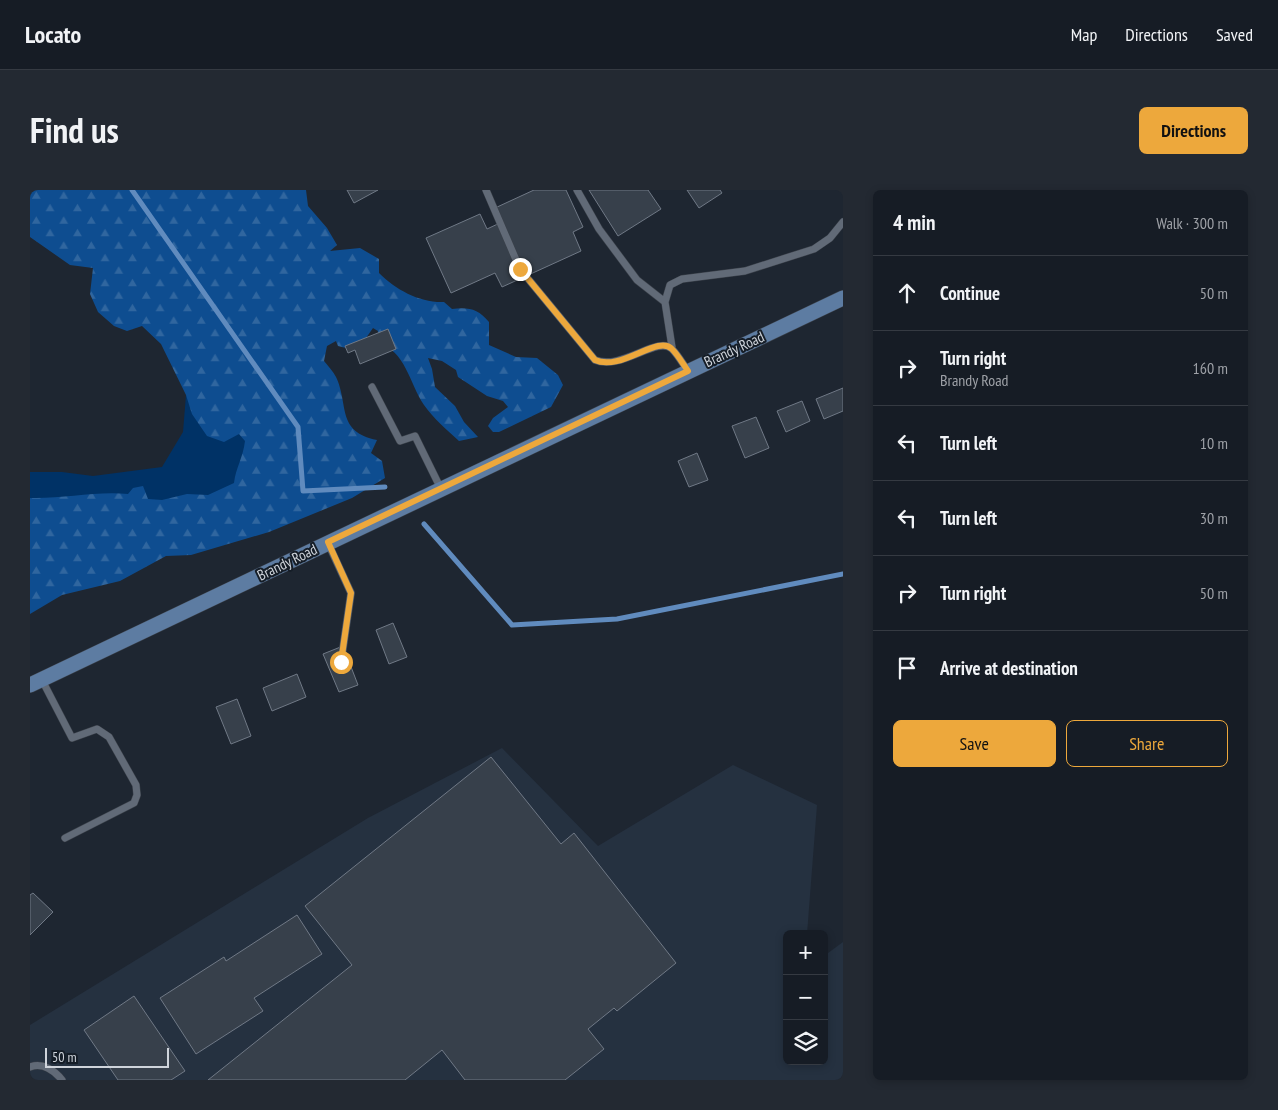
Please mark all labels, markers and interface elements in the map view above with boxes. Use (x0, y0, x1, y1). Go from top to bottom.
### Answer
text: Locato (25, 19, 81, 50)
text: Map (1071, 23, 1097, 46)
text: Directions (1125, 23, 1188, 46)
text: Saved (1216, 23, 1253, 46)
text: Find us (30, 107, 119, 153)
button: Directions (1139, 107, 1248, 154)
text: 4 min (893, 209, 935, 236)
text: Walk · 300 m (1156, 213, 1228, 233)
route end (509, 258, 532, 281)
icon: ahead (893, 279, 921, 307)
text: Continue (940, 281, 1000, 305)
text: 50 m (1200, 283, 1228, 303)
street label: Brandy Road (701, 327, 767, 371)
text: Turn right (940, 346, 1006, 370)
icon: right (893, 354, 921, 382)
text: 160 m (1193, 358, 1228, 378)
text: Brandy Road (940, 370, 1009, 390)
icon: left (893, 429, 921, 457)
text: Turn left (940, 431, 997, 455)
text: 10 m (1200, 433, 1228, 453)
icon: left (893, 504, 921, 532)
text: Turn left (940, 506, 997, 530)
text: 30 m (1200, 508, 1228, 528)
street label: Brandy Road (254, 539, 320, 585)
icon: right (893, 579, 921, 607)
text: Turn right (940, 581, 1006, 605)
text: 50 m (1200, 583, 1228, 603)
route start (330, 651, 353, 674)
icon: arrive (893, 654, 921, 682)
text: Arrive at destination (940, 656, 1078, 680)
button: Save (893, 720, 1056, 767)
button: Share (1066, 720, 1228, 767)
map controls (783, 930, 828, 1065)
button: + (783, 930, 828, 975)
button: − (783, 975, 828, 1020)
button: layers (783, 1020, 828, 1065)
scale bar (45, 1045, 169, 1068)
text: 50 m (52, 1048, 77, 1066)

